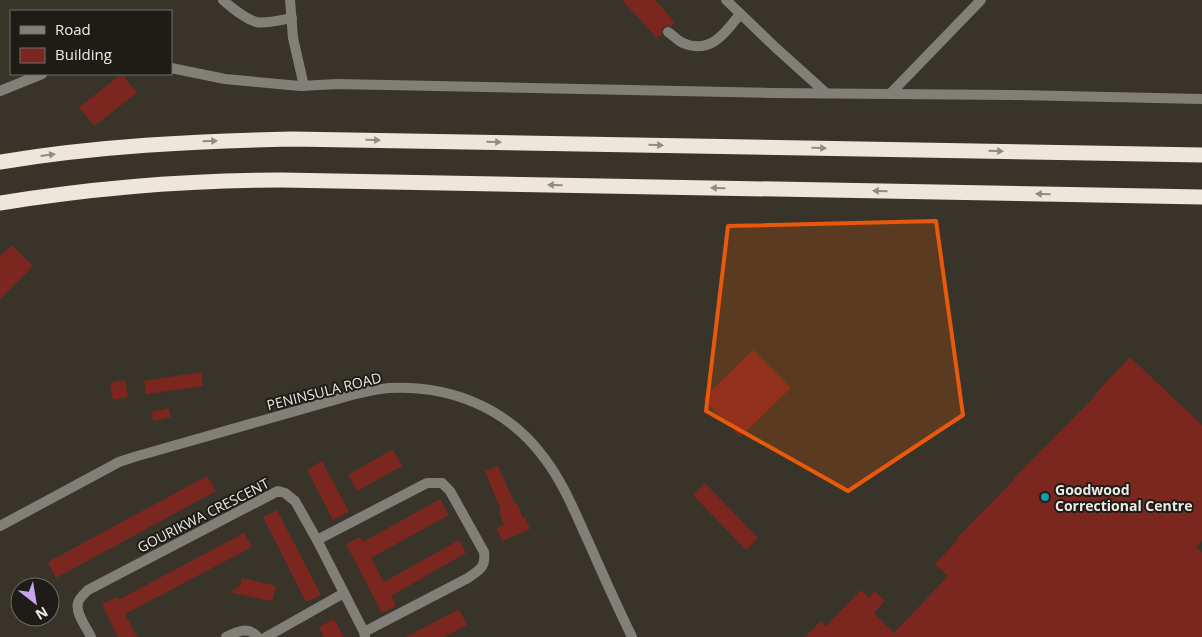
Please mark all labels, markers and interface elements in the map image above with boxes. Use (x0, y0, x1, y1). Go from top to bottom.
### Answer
legend (10, 10, 172, 75)
text: Road (55, 19, 91, 39)
text: Building (55, 44, 112, 64)
one-way arrow (365, 136, 381, 144)
one-way arrow (202, 137, 218, 145)
one-way arrow (486, 139, 502, 147)
one-way arrow (648, 141, 664, 149)
one-way arrow (811, 144, 827, 152)
one-way arrow (989, 147, 1005, 155)
one-way arrow (41, 151, 57, 159)
one-way arrow (547, 181, 563, 189)
one-way arrow (710, 184, 726, 192)
one-way arrow (872, 187, 888, 195)
one-way arrow (1035, 190, 1051, 198)
street label: PENINSULA ROAD (265, 368, 383, 414)
street label: GOURIKWA CRESCENT (134, 473, 272, 557)
place label: Goodwood Correctional Centre (1055, 480, 1192, 515)
marker: Goodwood Correctional Centre (1039, 491, 1051, 503)
north arrow (10, 577, 60, 627)
text: N (32, 602, 52, 625)

